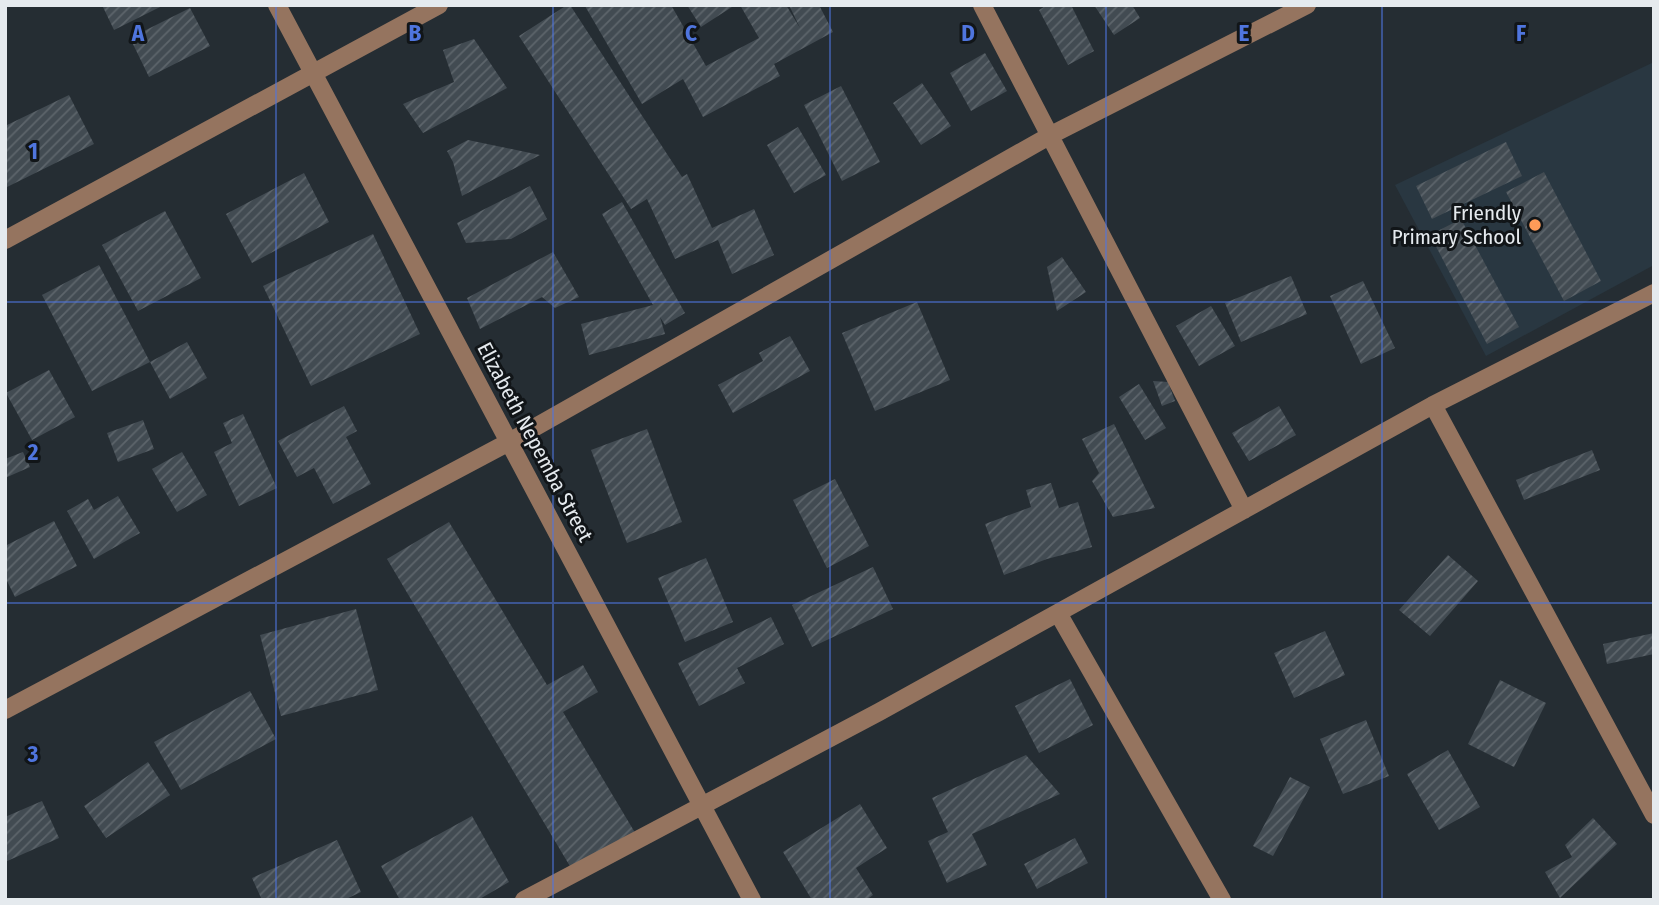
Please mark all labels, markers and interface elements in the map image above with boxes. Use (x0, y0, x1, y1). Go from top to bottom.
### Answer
text: A (131, 19, 145, 47)
text: B (409, 19, 422, 47)
text: C (685, 19, 697, 47)
text: D (961, 19, 975, 47)
text: E (1239, 19, 1250, 47)
text: F (1516, 19, 1526, 47)
text: 1 (28, 137, 38, 165)
place label: Friendly Primary School (1392, 200, 1522, 250)
marker: Friendly Primary School (1527, 217, 1543, 233)
street label: Elizabeth Nepemba Street (471, 338, 599, 546)
text: 2 (27, 438, 39, 466)
text: 3 (27, 740, 39, 768)

